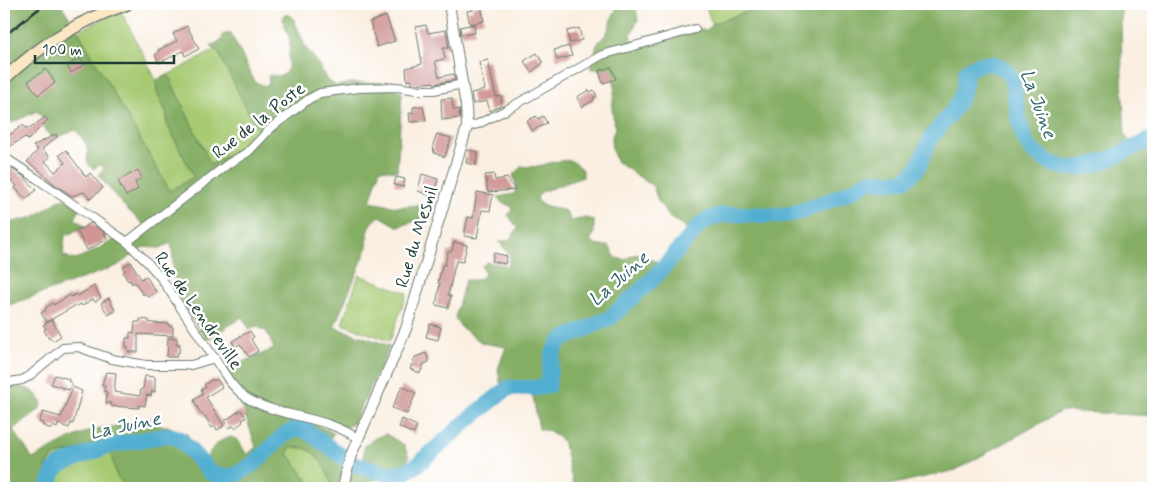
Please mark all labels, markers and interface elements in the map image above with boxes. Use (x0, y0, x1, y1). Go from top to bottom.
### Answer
scale bar (35, 32, 174, 64)
text: 100 m (42, 41, 82, 61)
water label: La Juine (1014, 66, 1062, 143)
street label: Rue de la Poste (207, 77, 311, 165)
street label: Rue du Mesnil (390, 183, 444, 291)
water label: La Juine (584, 246, 655, 312)
street label: Rue de Lendreville (148, 247, 248, 375)
water label: La Juine (87, 406, 163, 446)

